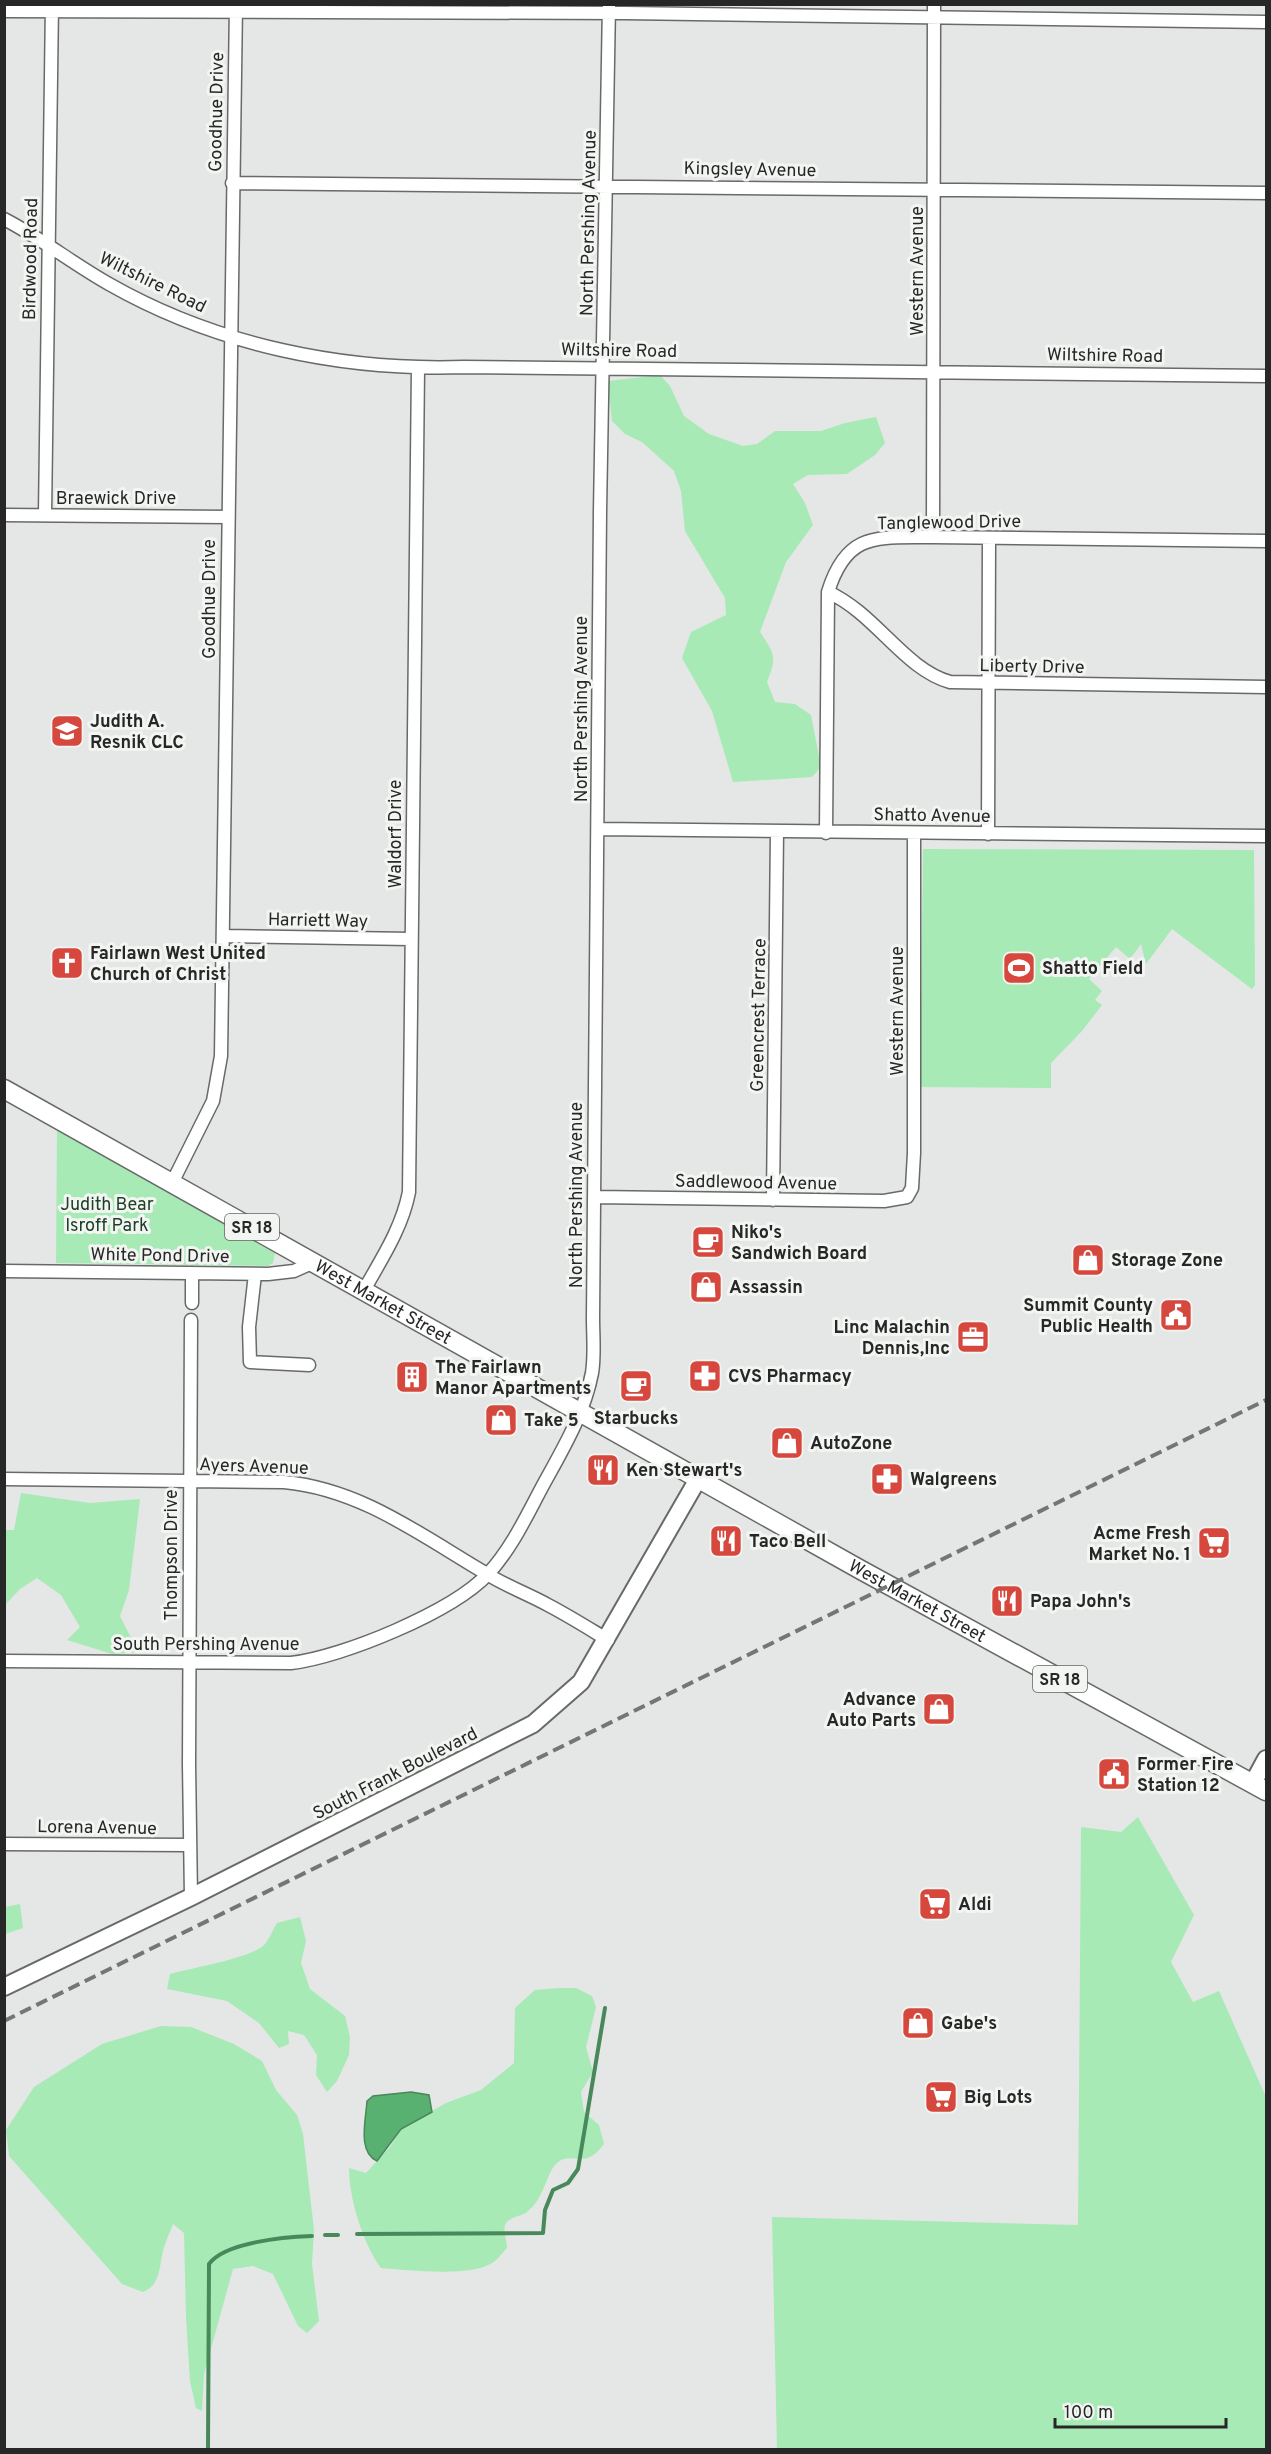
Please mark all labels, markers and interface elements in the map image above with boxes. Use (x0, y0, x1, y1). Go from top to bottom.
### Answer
street label: Goodhue Drive (205, 52, 230, 172)
street label: North Pershing Avenue (576, 130, 603, 316)
street label: Kingsley Avenue (683, 158, 817, 183)
street label: Birdwood Road (19, 198, 44, 320)
street label: Western Avenue (907, 206, 930, 336)
street label: Wiltshire Road (95, 248, 210, 319)
street label: Wiltshire Road (561, 339, 677, 364)
street label: Wiltshire Road (1047, 344, 1163, 369)
street label: Braewick Drive (56, 488, 176, 511)
street label: Tanglewood Drive (877, 511, 1021, 536)
street label: Goodhue Drive (199, 539, 222, 659)
street label: North Pershing Avenue (571, 616, 594, 802)
street label: Liberty Drive (979, 655, 1085, 680)
place label: Judith A. Resnik CLC (90, 711, 184, 755)
school or university icon: Judith A. Resnik CLC (49, 713, 85, 749)
street label: Waldorf Drive (385, 780, 408, 888)
street label: Shatto Avenue (873, 804, 991, 829)
street label: Harriett Way (268, 909, 368, 934)
street label: Greencrest Terrace (747, 938, 772, 1092)
place label: Fairlawn West United Church of Christ (90, 943, 266, 987)
church icon: Fairlawn West United Church of Christ (49, 945, 85, 981)
street label: Western Avenue (887, 946, 910, 1076)
sports icon: Shatto Field (1001, 950, 1037, 986)
place label: Shatto Field (1042, 958, 1143, 981)
street label: North Pershing Avenue (566, 1102, 589, 1288)
street label: Saddlewood Avenue (675, 1171, 837, 1196)
park label: Judith Bear Isroff Park (60, 1194, 154, 1238)
road number: SR 18 (225, 1214, 279, 1240)
place label: Niko's Sandwich Board (731, 1222, 867, 1266)
cafe icon: Niko's Sandwich Board (690, 1224, 726, 1260)
shop icon: Storage Zone (1070, 1242, 1106, 1278)
street label: White Pond Drive (90, 1244, 230, 1269)
place label: Storage Zone (1111, 1250, 1223, 1273)
street label: West Market Street (310, 1256, 455, 1351)
shop icon: Assassin (688, 1269, 724, 1305)
place label: Assassin (729, 1277, 803, 1300)
place label: Summit County Public Health (1023, 1295, 1153, 1339)
public building icon: Summit County Public Health (1158, 1297, 1194, 1333)
place label: Linc Malachin Dennis,Inc (834, 1317, 950, 1361)
office icon: Linc Malachin Dennis,Inc (955, 1319, 991, 1355)
place label: The Fairlawn Manor Apartments (435, 1357, 591, 1401)
pharmacy icon: CVS Pharmacy (687, 1358, 723, 1394)
building icon: The Fairlawn Manor Apartments (394, 1359, 430, 1395)
place label: CVS Pharmacy (728, 1366, 852, 1389)
cafe icon: Starbucks (618, 1368, 654, 1404)
shop icon: Take 5 (483, 1402, 519, 1438)
place label: Starbucks (594, 1408, 678, 1431)
place label: Take 5 (524, 1410, 579, 1433)
shop icon: AutoZone (769, 1425, 805, 1461)
place label: AutoZone (810, 1433, 892, 1456)
restaurant icon: Ken Stewart's (585, 1452, 621, 1488)
street label: Ayers Avenue (199, 1454, 309, 1481)
place label: Ken Stewart's (626, 1460, 742, 1483)
pharmacy icon: Walgreens (869, 1461, 905, 1497)
place label: Walgreens (910, 1469, 997, 1492)
street label: Thompson Drive (161, 1489, 184, 1621)
restaurant icon: Taco Bell (708, 1523, 744, 1559)
place label: Acme Fresh Market No. 1 (1089, 1523, 1191, 1567)
supermarket icon: Acme Fresh Market No. 1 (1196, 1525, 1232, 1561)
place label: Taco Bell (749, 1531, 826, 1554)
street label: West Market Street (844, 1555, 989, 1649)
restaurant icon: Papa John's (989, 1583, 1025, 1619)
place label: Papa John's (1030, 1591, 1131, 1614)
street label: South Pershing Avenue (113, 1634, 299, 1657)
road number: SR 18 (1033, 1666, 1087, 1692)
place label: Advance Auto Parts (826, 1689, 916, 1733)
shop icon: Advance Auto Parts (921, 1691, 957, 1727)
street label: South Frank Boulevard (309, 1723, 482, 1826)
place label: Former Fire Station 12 (1137, 1754, 1234, 1798)
public building icon: Former Fire Station 12 (1096, 1756, 1132, 1792)
street label: Lorena Avenue (37, 1816, 157, 1841)
supermarket icon: Aldi (917, 1886, 953, 1922)
place label: Aldi (958, 1894, 992, 1917)
shop icon: Gabe's (900, 2005, 936, 2041)
place label: Gabe's (941, 2013, 997, 2036)
supermarket icon: Big Lots (923, 2079, 959, 2115)
place label: Big Lots (964, 2087, 1032, 2110)
scale bar (1055, 2391, 1226, 2429)
text: 100 m (1064, 2402, 1113, 2425)

